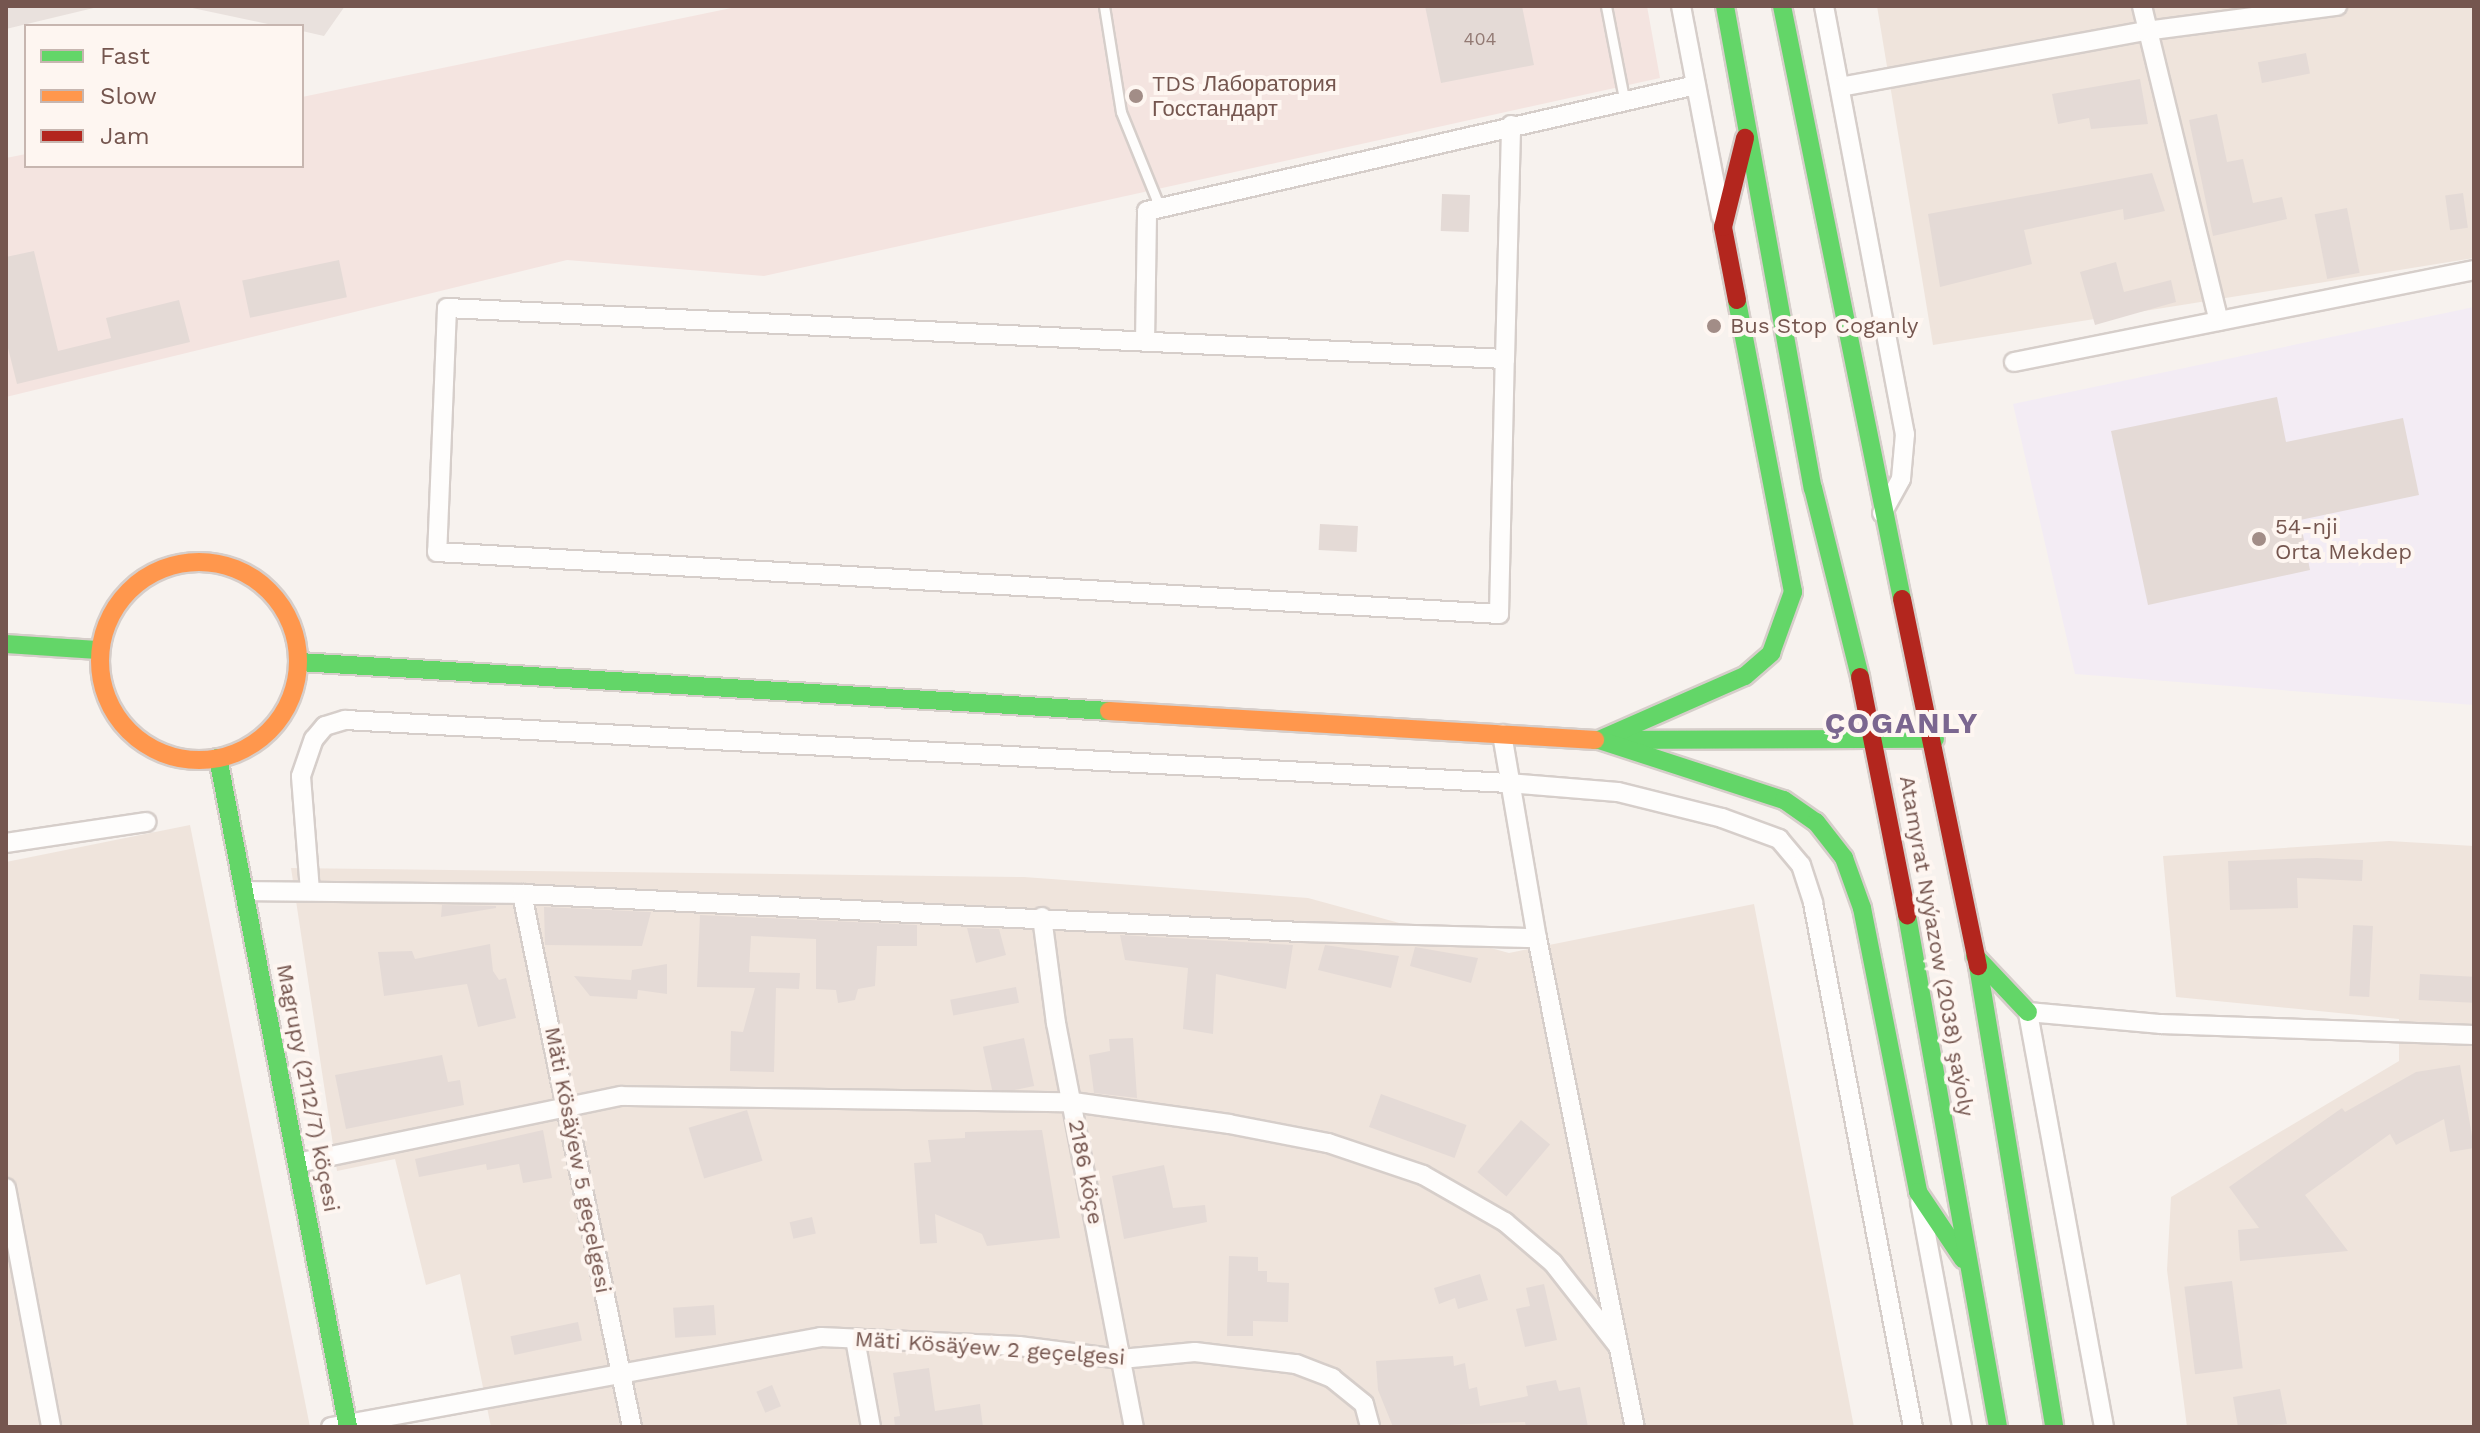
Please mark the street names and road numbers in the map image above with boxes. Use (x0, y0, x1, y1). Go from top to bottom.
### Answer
street label: Atamyrat Nyýazow (2038) şaýoly (1894, 773, 1980, 1119)
street label: Magrupy (2112/7) köçesi (271, 961, 345, 1215)
street label: Mäti Kösäýew 5 geçelgesi (539, 1024, 617, 1296)
street label: 2186 köçe (1063, 1117, 1109, 1227)
street label: Mäti Kösäýew 2 geçelgesi (854, 1325, 1126, 1371)

